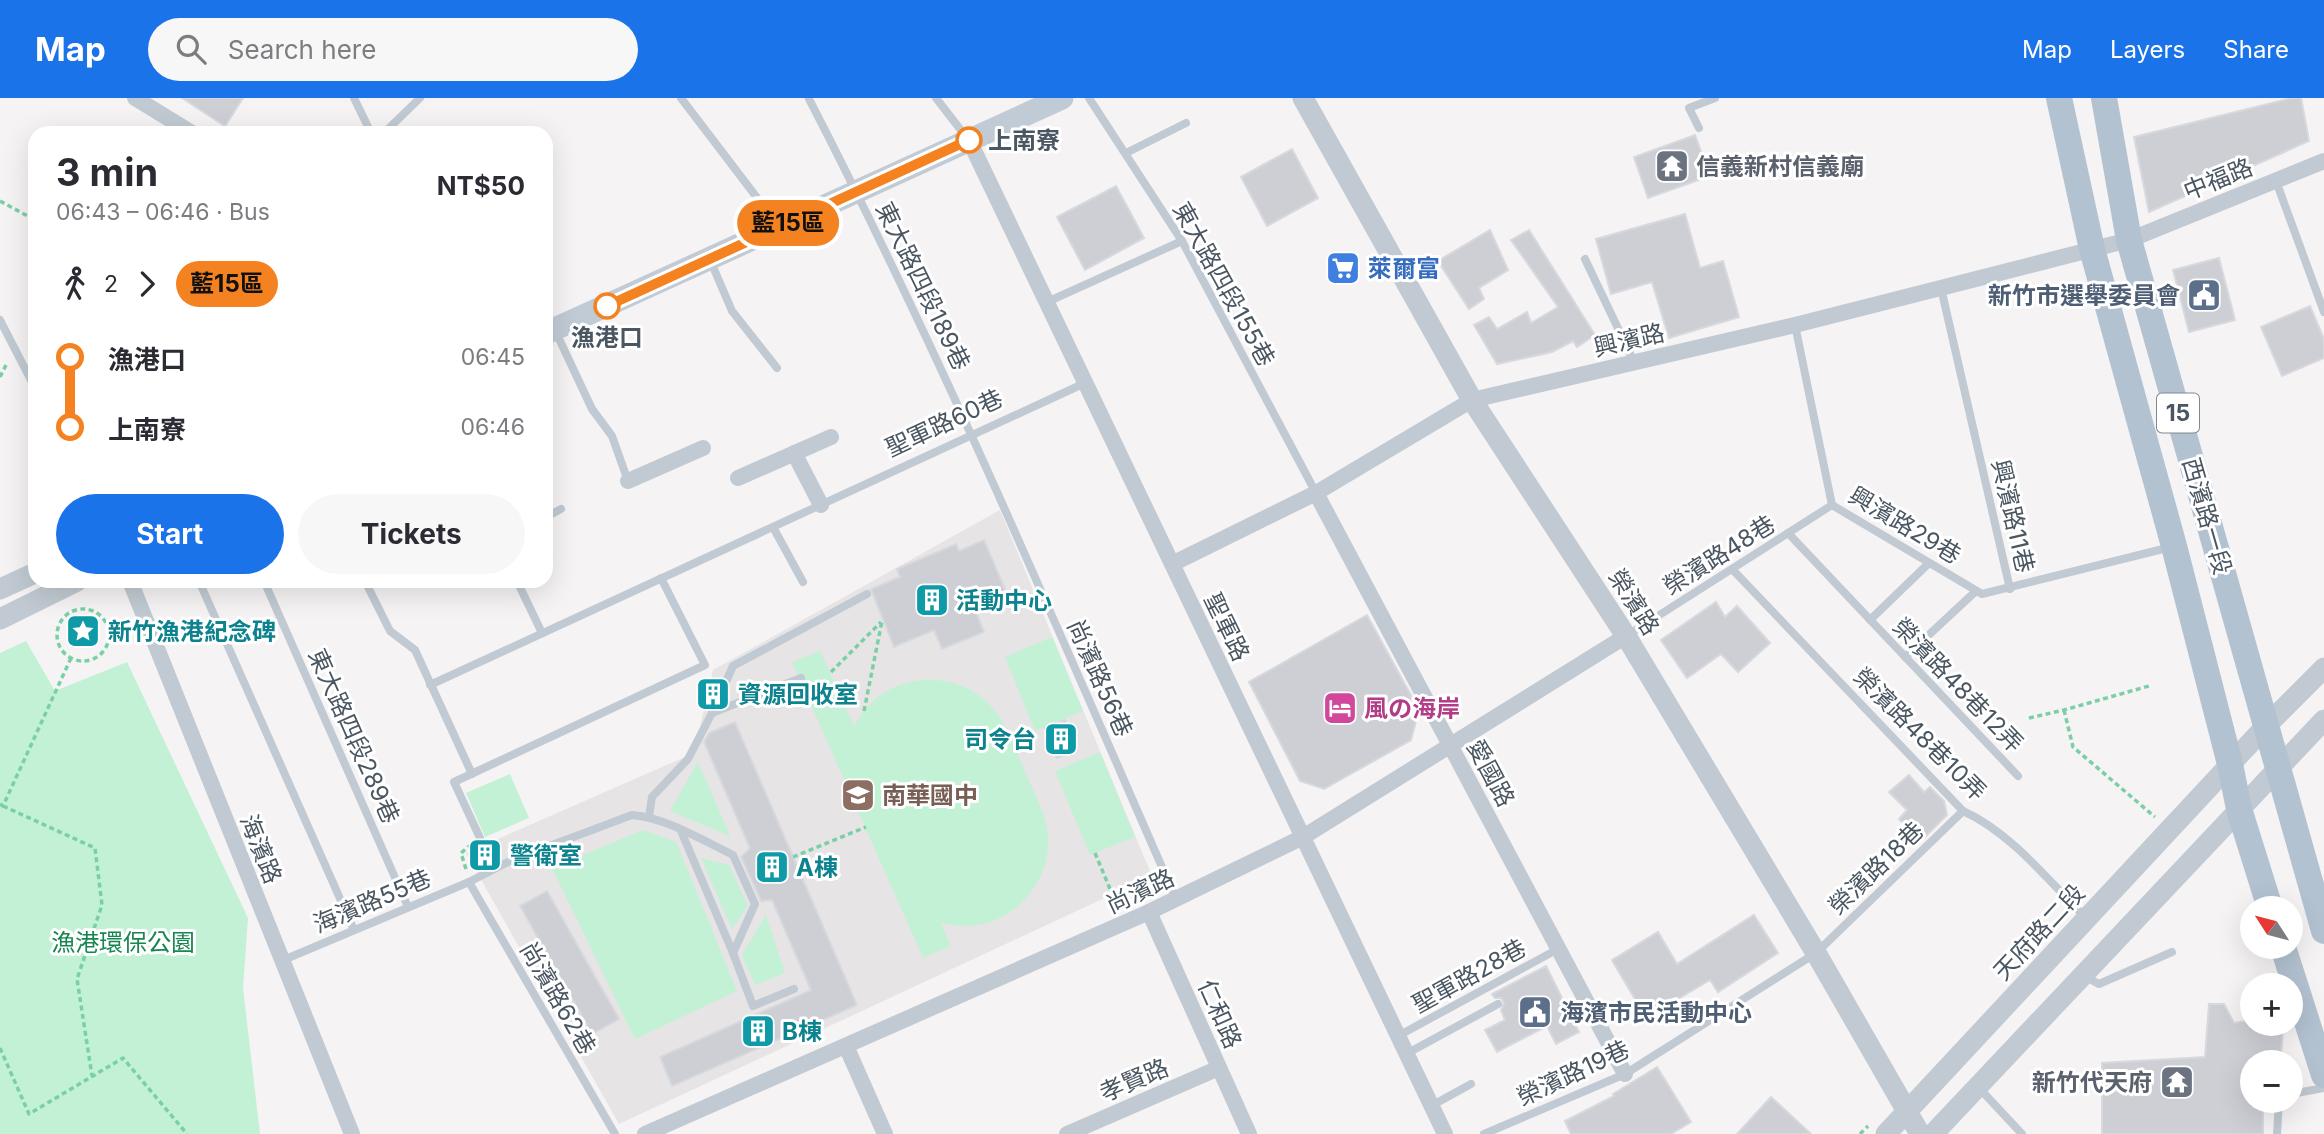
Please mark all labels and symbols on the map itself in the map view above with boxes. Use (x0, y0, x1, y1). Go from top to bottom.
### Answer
place label: 上南寮 (988, 126, 1060, 155)
marker: 上南寮 (956, 127, 982, 153)
temple icon: 信義新村信義廟 (1653, 147, 1691, 185)
place label: 信義新村信義廟 (1696, 152, 1864, 181)
street label: 中福路 (2179, 152, 2257, 206)
street label: 東大路四段189巷 (870, 197, 976, 375)
street label: 東大路四段155巷 (1167, 197, 1281, 371)
line badge: 藍15區 (739, 200, 837, 246)
supermarket icon: 萊爾富 (1324, 249, 1362, 287)
place label: 萊爾富 (1368, 254, 1440, 283)
public building icon: 新竹市選舉委員會 (2185, 276, 2223, 314)
place label: 新竹市選舉委員會 (1988, 281, 2180, 310)
marker: 漁港口 (594, 293, 620, 319)
street label: 興濱路 (1591, 318, 1667, 362)
place label: 漁港口 (571, 323, 643, 352)
street label: 聖軍路60巷 (881, 383, 1007, 463)
road number: 15 (2157, 394, 2199, 432)
street label: 西濱路一段 (2177, 454, 2237, 578)
street label: 興濱路11巷 (1986, 456, 2040, 576)
street label: 興濱路29巷 (1844, 480, 1966, 570)
street label: 榮濱路48巷 (1658, 509, 1780, 601)
street label: 榮濱路 (1603, 564, 1665, 640)
building icon: 活動中心 (913, 581, 951, 619)
place label: 活動中心 (956, 586, 1052, 615)
street label: 聖軍路 (1198, 588, 1256, 666)
place icon: 新竹漁港紀念碑 (64, 612, 102, 650)
street label: 榮濱路48巷12弄 (1887, 612, 2029, 758)
street label: 尚濱路56巷 (1061, 615, 1139, 741)
place label: 新竹漁港紀念碑 (108, 617, 276, 646)
street label: 東大路四段289巷 (302, 644, 406, 828)
street label: 榮濱路48巷10弄 (1848, 662, 1992, 806)
building icon: 資源回收室 (694, 675, 732, 713)
place label: 資源回收室 (738, 680, 858, 709)
hotel icon: 風の海岸 (1321, 689, 1359, 727)
place label: 風の海岸 (1364, 694, 1460, 723)
building icon: 司令台 (1042, 720, 1080, 758)
place label: 司令台 (964, 725, 1036, 754)
street label: 愛國路 (1461, 734, 1521, 812)
school or university icon: 南華國中 (839, 776, 877, 814)
place label: 南華國中 (882, 781, 978, 810)
street label: 海濱路 (234, 810, 288, 888)
street label: 榮濱路18巷 (1823, 816, 1929, 920)
building icon: 警衛室 (466, 836, 504, 874)
place label: 警衛室 (510, 841, 582, 870)
building icon: A棟 (753, 848, 791, 886)
place label: A棟 (796, 853, 838, 882)
street label: 海濱路55巷 (309, 863, 435, 939)
street label: 尚濱路 (1101, 863, 1179, 919)
street label: 天府路二段 (1987, 878, 2091, 986)
north arrow (2240, 896, 2303, 959)
park label: 漁港環保公園 (51, 928, 195, 957)
street label: 聖軍路28巷 (1407, 933, 1531, 1019)
street label: 尚濱路62巷 (514, 936, 602, 1060)
street label: 仁和路 (1192, 975, 1248, 1053)
public building icon: 海濱市民活動中心 (1516, 993, 1554, 1031)
place label: 海濱市民活動中心 (1560, 998, 1752, 1027)
building icon: B棟 (739, 1012, 777, 1050)
place label: B棟 (782, 1017, 822, 1046)
street label: 榮濱路19巷 (1512, 1034, 1634, 1112)
street label: 孝賢路 (1095, 1053, 1173, 1107)
temple icon: 新竹代天府 (2158, 1063, 2196, 1101)
place label: 新竹代天府 (2032, 1068, 2152, 1097)

